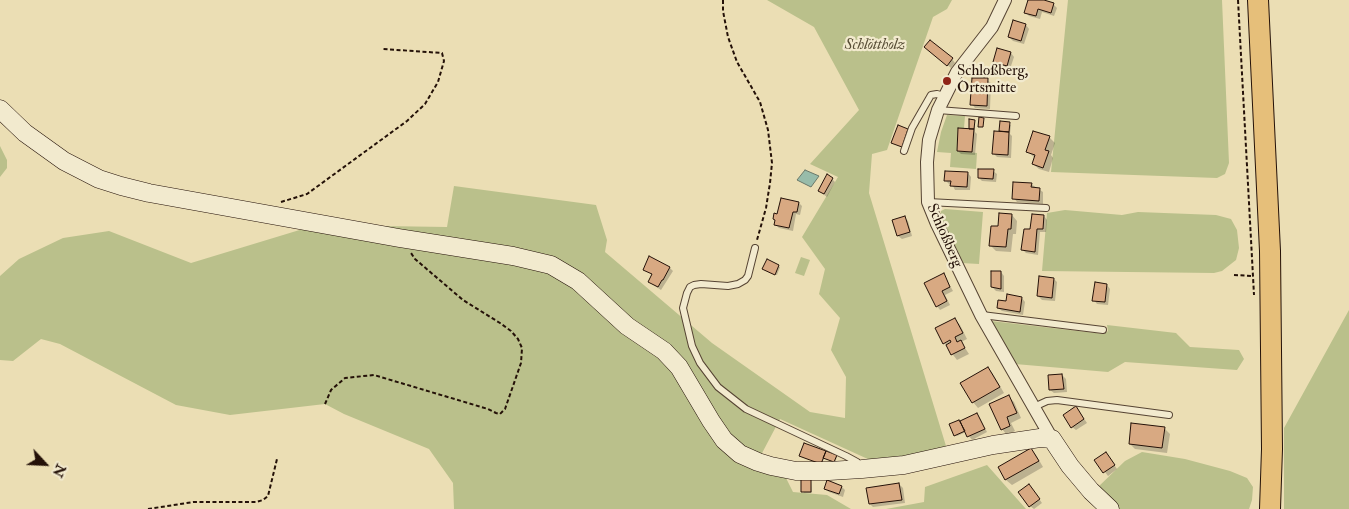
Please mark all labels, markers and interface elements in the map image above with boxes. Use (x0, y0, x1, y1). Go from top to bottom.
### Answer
park label: Schlöttholz (845, 37, 905, 55)
place label: Schloßberg, Ortsmitte (957, 63, 1028, 98)
marker: Schloßberg, Ortsmitte (941, 75, 953, 87)
street label: Schloßberg (922, 201, 966, 271)
north arrow (20, 439, 70, 489)
text: N (49, 461, 69, 480)

